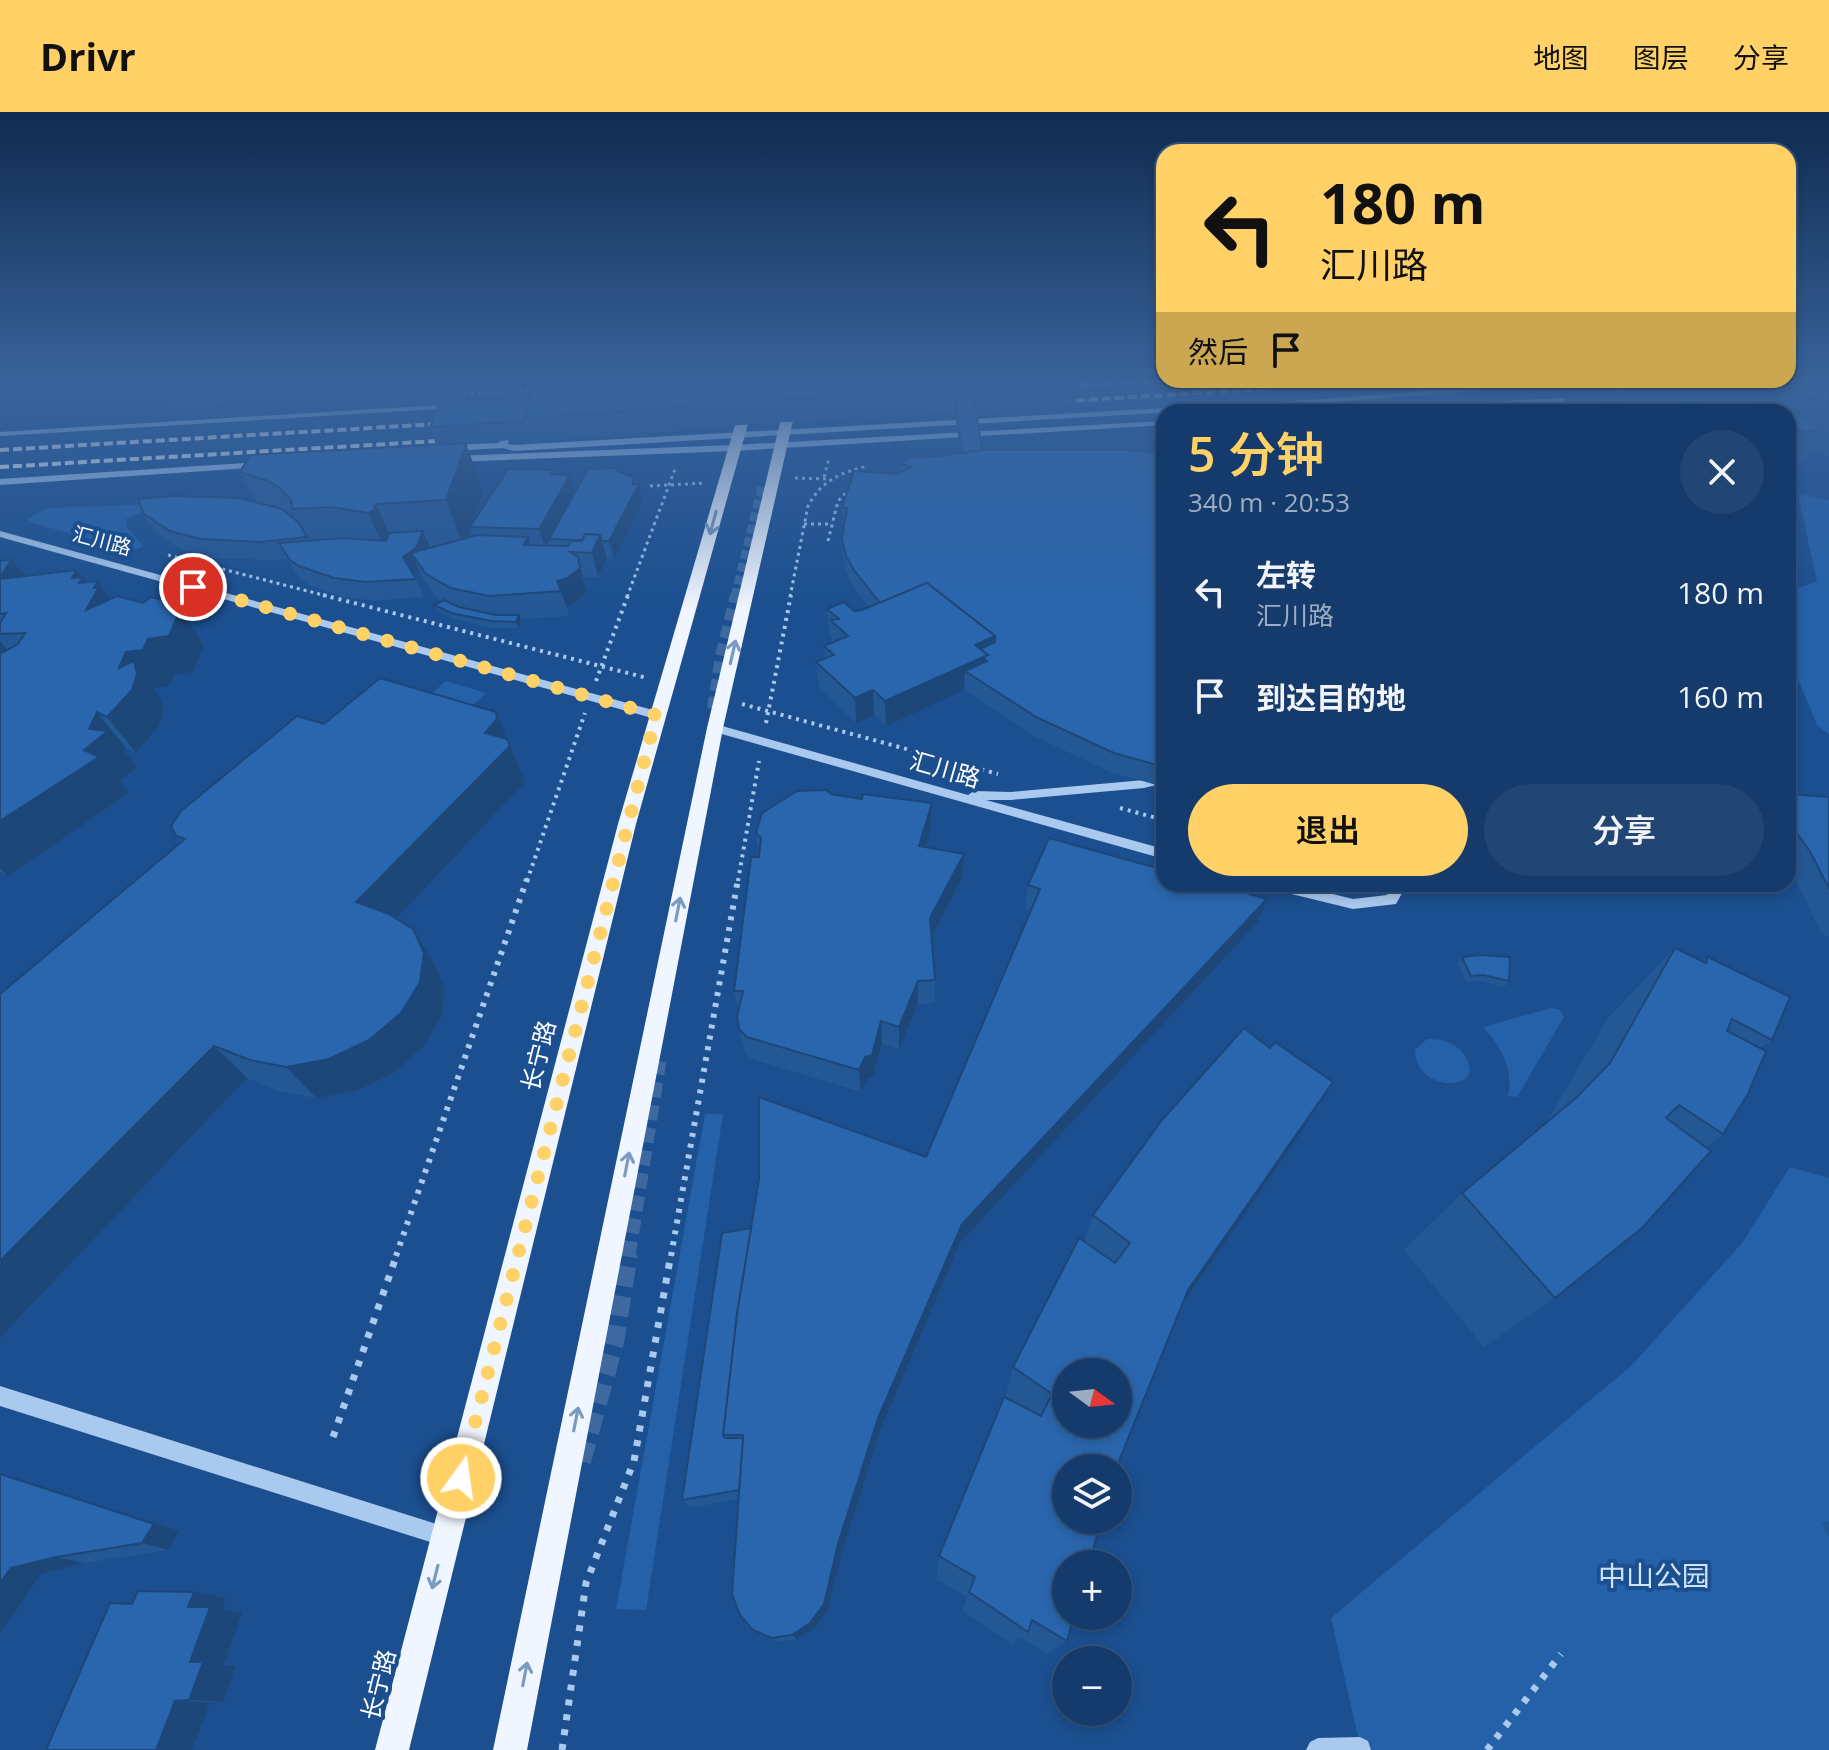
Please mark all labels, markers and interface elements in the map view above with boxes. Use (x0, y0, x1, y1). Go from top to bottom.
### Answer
text: Drivr (40, 30, 136, 82)
text: 地图 (1533, 38, 1589, 76)
text: 图层 (1633, 38, 1689, 76)
text: 分享 (1733, 38, 1789, 76)
text: 180 m (1320, 164, 1486, 240)
icon: left (1188, 176, 1292, 280)
text: 汇川路 (1320, 240, 1428, 289)
icon: arrive (1264, 328, 1308, 372)
text: 然后 (1188, 331, 1248, 372)
text: 5 分钟 (1188, 421, 1324, 486)
button: close (1680, 430, 1764, 514)
text: 340 m · 20:53 (1188, 484, 1350, 520)
one-way arrow (705, 510, 720, 536)
street label: 汇川路 (70, 520, 135, 561)
pin (159, 553, 227, 621)
text: 左转 (1256, 554, 1316, 595)
icon: arrive (171, 565, 215, 609)
icon: left (1188, 570, 1232, 614)
text: 180 m (1677, 572, 1764, 613)
text: 汇川路 (1256, 597, 1334, 633)
one-way arrow (726, 640, 741, 666)
icon: arrive (1188, 674, 1232, 718)
text: 160 m (1677, 676, 1764, 717)
text: 到达目的地 (1256, 677, 1406, 718)
street label: 汇川路 (906, 743, 985, 794)
button: 退出 (1188, 784, 1468, 876)
button: 分享 (1484, 784, 1764, 876)
one-way arrow (672, 896, 687, 922)
street label: 长宁路 (513, 1017, 562, 1095)
one-way arrow (621, 1151, 636, 1177)
north arrow (1052, 1358, 1132, 1438)
map controls (1052, 1358, 1132, 1726)
one-way arrow (569, 1406, 584, 1432)
position arrow (419, 1436, 503, 1520)
button: layers (1052, 1454, 1132, 1534)
button: + (1052, 1550, 1132, 1630)
park label: 中山公园 (1598, 1556, 1710, 1594)
one-way arrow (427, 1564, 442, 1590)
street label: 长宁路 (353, 1646, 402, 1724)
button: − (1052, 1646, 1132, 1726)
one-way arrow (518, 1661, 533, 1687)

